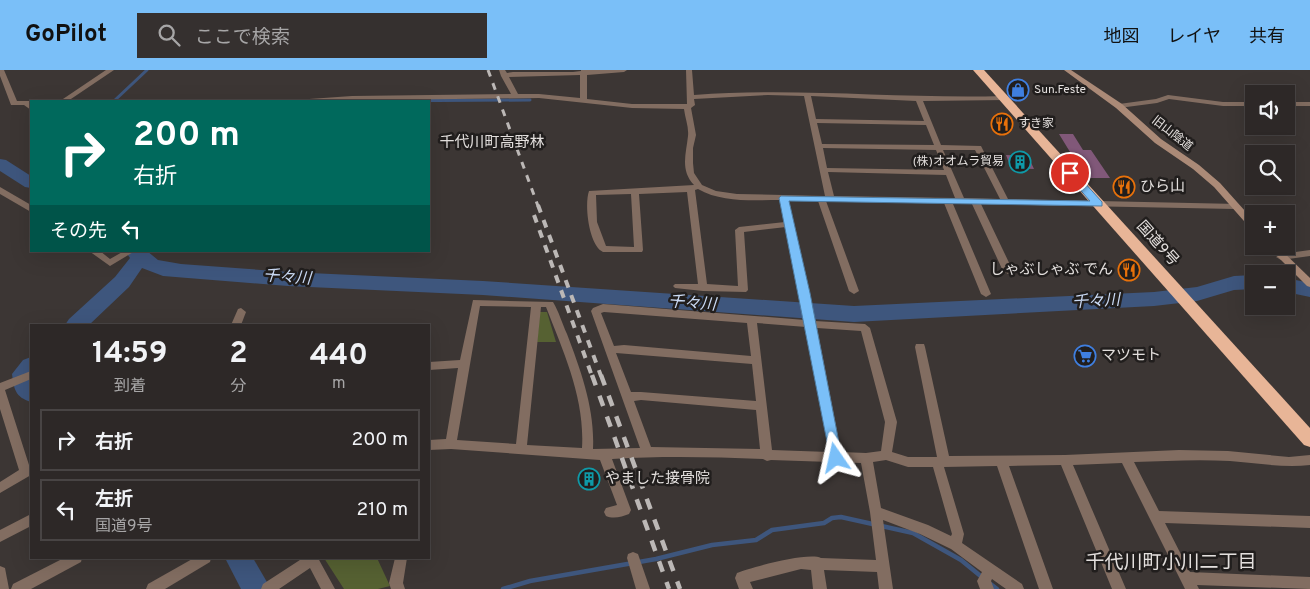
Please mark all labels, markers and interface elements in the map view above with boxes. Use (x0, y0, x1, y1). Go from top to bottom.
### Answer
search box (137, 13, 487, 58)
text: GoPilot (25, 20, 107, 50)
icon: search (155, 21, 183, 49)
text: ここで検索 (195, 26, 290, 50)
text: 地図 (1104, 26, 1140, 49)
text: レイヤ (1168, 26, 1221, 49)
text: 共有 (1249, 26, 1285, 49)
shop icon: Sun.Feste (1006, 78, 1030, 102)
place label: Sun.Feste (1034, 82, 1086, 98)
map controls (1245, 85, 1295, 315)
button: sound (1245, 85, 1295, 135)
restaurant icon: すき家 (990, 112, 1014, 136)
street label: 旧山陰道 (1148, 113, 1196, 155)
text: 200 m (133, 114, 240, 158)
place label: すき家 (1018, 116, 1054, 132)
icon: right (50, 120, 115, 185)
district label: 千代川町高野林 (439, 133, 545, 153)
button: search (1245, 145, 1295, 195)
building icon: (株)オオムラ貿易 (1008, 150, 1032, 174)
pin (1049, 152, 1091, 194)
place label: (株)オオムラ貿易 (913, 154, 1004, 170)
icon: arrive (1056, 159, 1084, 187)
text: 右折 (133, 164, 177, 191)
restaurant icon: ひら山 (1112, 175, 1136, 199)
place label: ひら山 (1140, 178, 1185, 197)
button: + (1245, 205, 1295, 255)
icon: left (117, 215, 145, 243)
street label: 国道9号 (1132, 218, 1182, 270)
text: その先 (50, 220, 107, 244)
restaurant icon: しゃぶしゃぶ でん (1117, 258, 1141, 282)
place label: しゃぶしゃぶ でん (989, 261, 1113, 280)
button: − (1245, 265, 1295, 315)
water label: 千々川 (262, 266, 314, 290)
water label: 千々川 (1072, 291, 1122, 313)
water label: 千々川 (667, 292, 719, 316)
text: 14:59 (92, 336, 167, 373)
text: 2 (229, 336, 248, 373)
text: 440 (310, 338, 368, 375)
supermarket icon: マツモト (1073, 344, 1097, 368)
place label: マツモト (1101, 347, 1161, 366)
text: m (332, 374, 346, 394)
text: 到着 (114, 377, 146, 397)
text: 分 (231, 377, 247, 397)
icon: right (52, 426, 80, 454)
text: 200 m (352, 428, 408, 452)
text: 右折 (95, 431, 133, 455)
position arrow (809, 431, 861, 483)
building icon: やました接骨院 (577, 467, 601, 491)
place label: やました接骨院 (605, 470, 710, 489)
text: 左折 (95, 488, 133, 512)
icon: left (52, 496, 80, 524)
text: 210 m (357, 498, 408, 522)
text: 国道9号 (95, 517, 153, 537)
district label: 千代川町小川二丁目 (1085, 551, 1257, 575)

